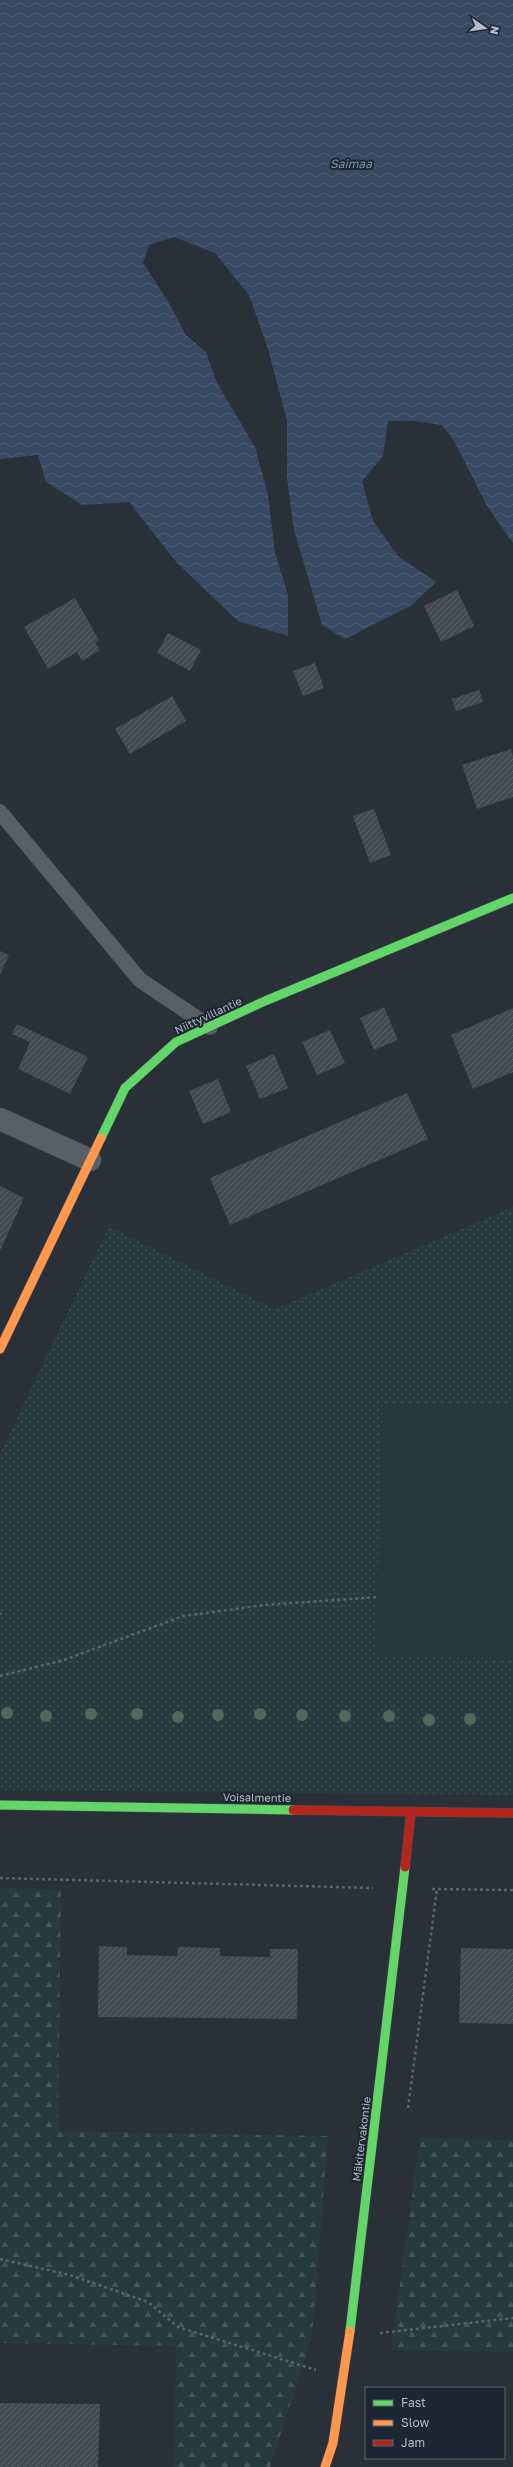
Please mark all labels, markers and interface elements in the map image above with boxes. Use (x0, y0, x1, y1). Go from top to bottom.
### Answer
north arrow (465, 8, 505, 48)
text: N (488, 25, 503, 36)
water label: Saimaa (330, 156, 373, 171)
street label: Niittyvillantie (172, 994, 244, 1036)
street label: Voisalmentie (223, 1790, 291, 1804)
street label: Mäkitervakontie (349, 2096, 373, 2182)
legend (365, 2387, 505, 2459)
text: Fast (401, 2395, 426, 2410)
text: Slow (401, 2415, 429, 2430)
text: Jam (401, 2435, 425, 2450)

